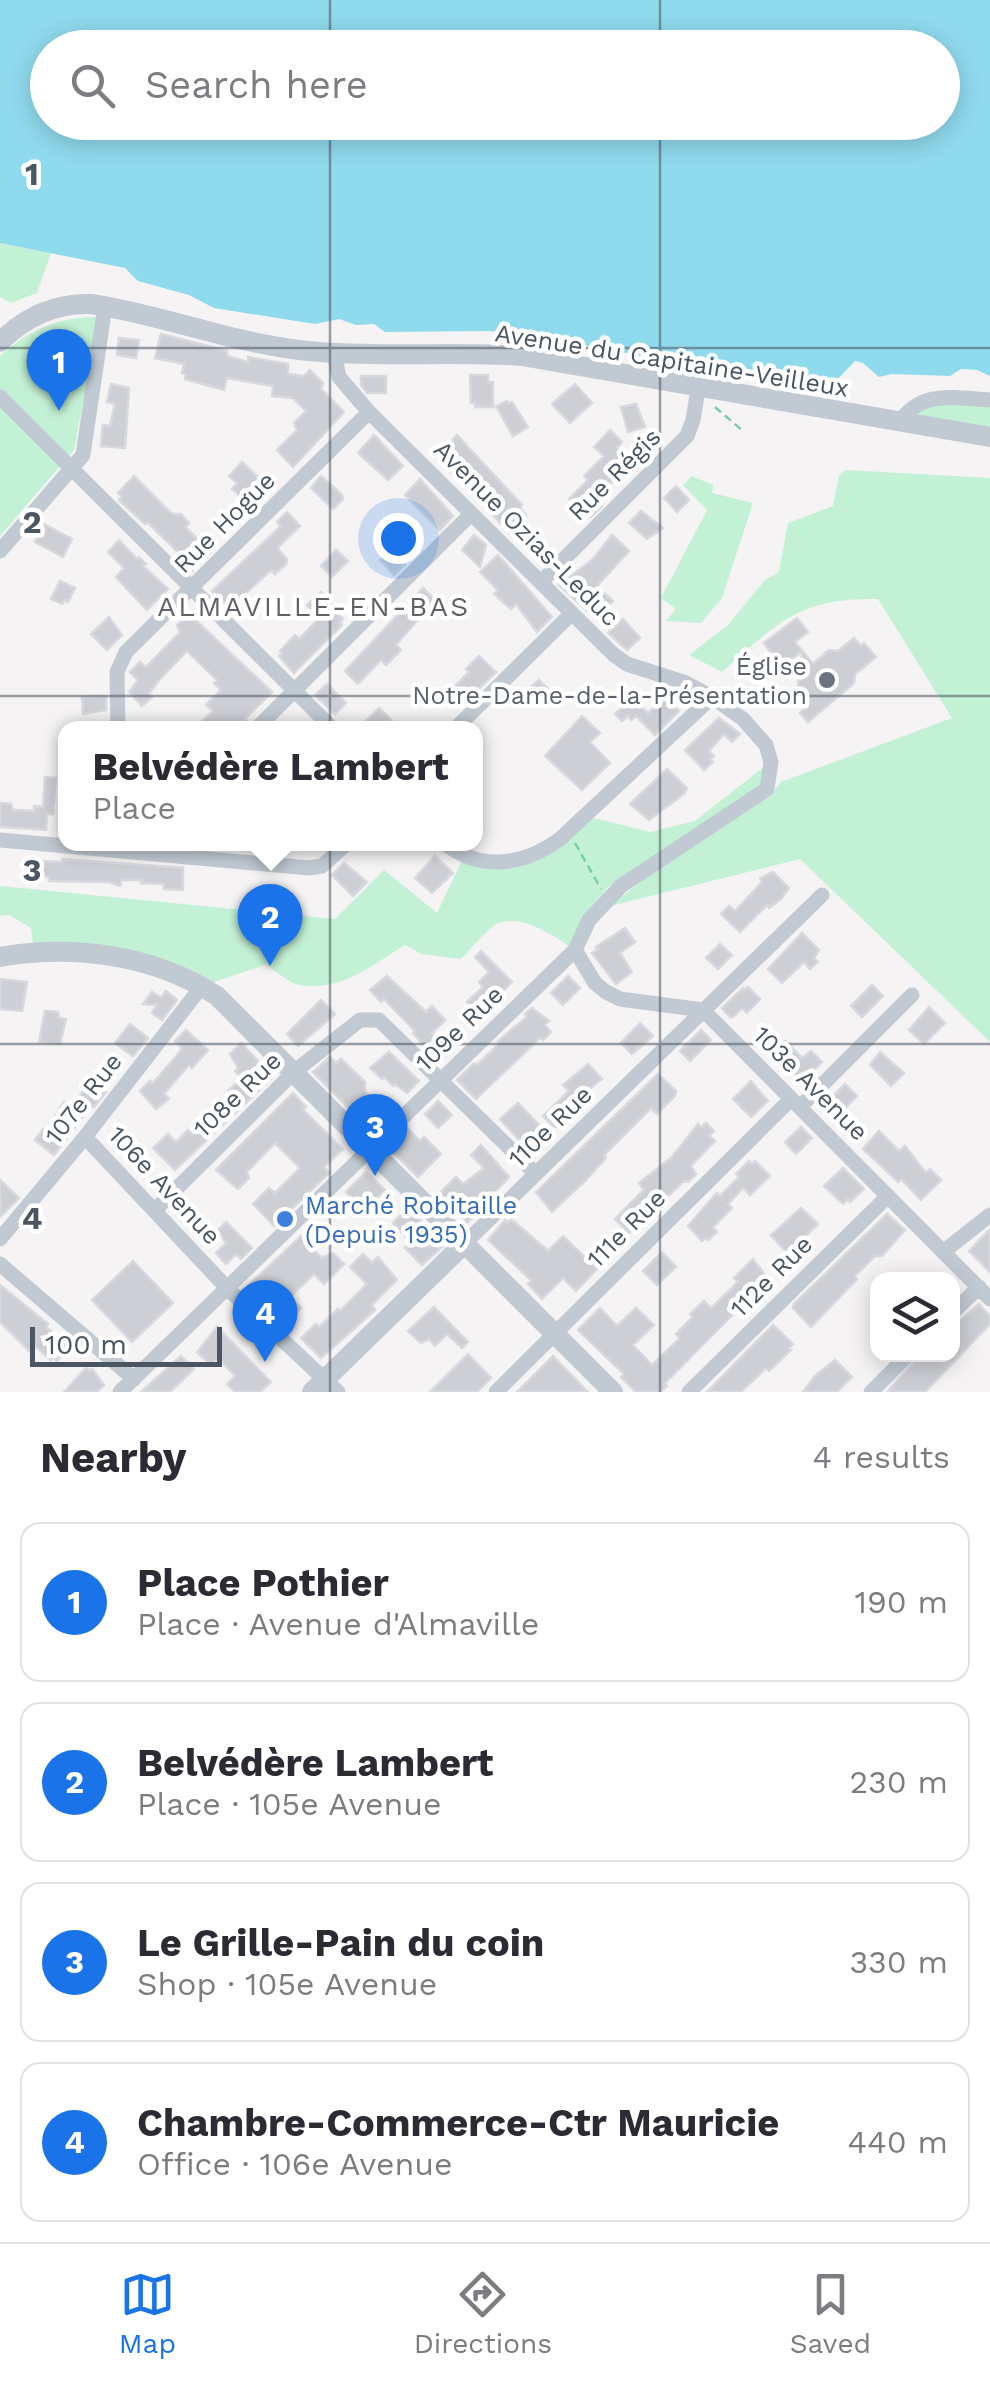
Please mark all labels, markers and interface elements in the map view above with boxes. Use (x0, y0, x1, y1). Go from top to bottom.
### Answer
search box (30, 30, 960, 140)
icon: search (65, 58, 120, 113)
text: Search here (145, 63, 368, 107)
text: 1 (25, 155, 39, 193)
street label: Avenue du Capitaine-Veilleux (493, 318, 851, 403)
pin: 1 (27, 328, 92, 411)
street label: Rue Régis (562, 422, 666, 526)
street label: Avenue Ozias-Leduc (428, 435, 625, 632)
street label: Rue Hogue (168, 466, 281, 579)
text: 2 (22, 503, 42, 541)
your location (373, 513, 424, 564)
district label: ALMAVILLE-EN-BAS (157, 590, 471, 623)
place label: Église Notre-Dame-de-la-Présentation (412, 652, 807, 710)
marker: Église Notre-Dame-de-la-Présentation (816, 669, 838, 691)
popup (58, 721, 483, 851)
text: Belvédère Lambert (92, 745, 449, 789)
text: Place (92, 789, 176, 827)
text: 3 (23, 851, 41, 889)
pin: 2 (238, 884, 302, 966)
street label: 109e Rue (410, 980, 509, 1077)
street label: 103e Avenue (747, 1020, 874, 1147)
street label: 108e Rue (188, 1046, 287, 1143)
street label: 107e Rue (39, 1047, 128, 1149)
street label: 110e Rue (503, 1080, 598, 1173)
pin: 3 (342, 1094, 408, 1176)
street label: 106e Avenue (103, 1120, 227, 1250)
street label: 111e Rue (581, 1183, 671, 1273)
place label: Marché Robitaille (Depuis 1935) (305, 1191, 517, 1249)
text: 4 (22, 1199, 42, 1237)
marker: Marché Robitaille (Depuis 1935) (274, 1208, 296, 1230)
street label: 112e Rue (725, 1230, 818, 1323)
map controls (870, 1272, 960, 1362)
button: layers (870, 1272, 960, 1362)
pin: 4 (232, 1280, 298, 1362)
scale bar (30, 1322, 222, 1366)
text: 100 m (45, 1328, 127, 1361)
text: Nearby (40, 1433, 187, 1482)
text: 4 results (812, 1438, 950, 1476)
text: Place Pothier (137, 1561, 389, 1605)
text: 1 (68, 1583, 81, 1621)
text: 190 m (854, 1583, 948, 1621)
text: Place · Avenue d'Almaville (137, 1605, 539, 1643)
text: Belvédère Lambert (137, 1741, 493, 1785)
text: 2 (65, 1763, 84, 1801)
text: 230 m (849, 1763, 948, 1801)
text: Place · 105e Avenue (137, 1785, 442, 1823)
text: Le Grille-Pain du coin (137, 1921, 544, 1965)
text: 3 (65, 1943, 84, 1981)
text: 330 m (849, 1943, 948, 1981)
text: Shop · 105e Avenue (137, 1965, 437, 2003)
text: Chambre-Commerce-Ctr Mauricie (137, 2101, 779, 2145)
text: 4 (64, 2123, 85, 2161)
text: 440 m (848, 2123, 948, 2161)
text: Office · 106e Avenue (137, 2145, 453, 2183)
tab: Map (119, 2267, 176, 2360)
tab: Directions (414, 2267, 552, 2360)
tab: Saved (790, 2267, 871, 2360)

